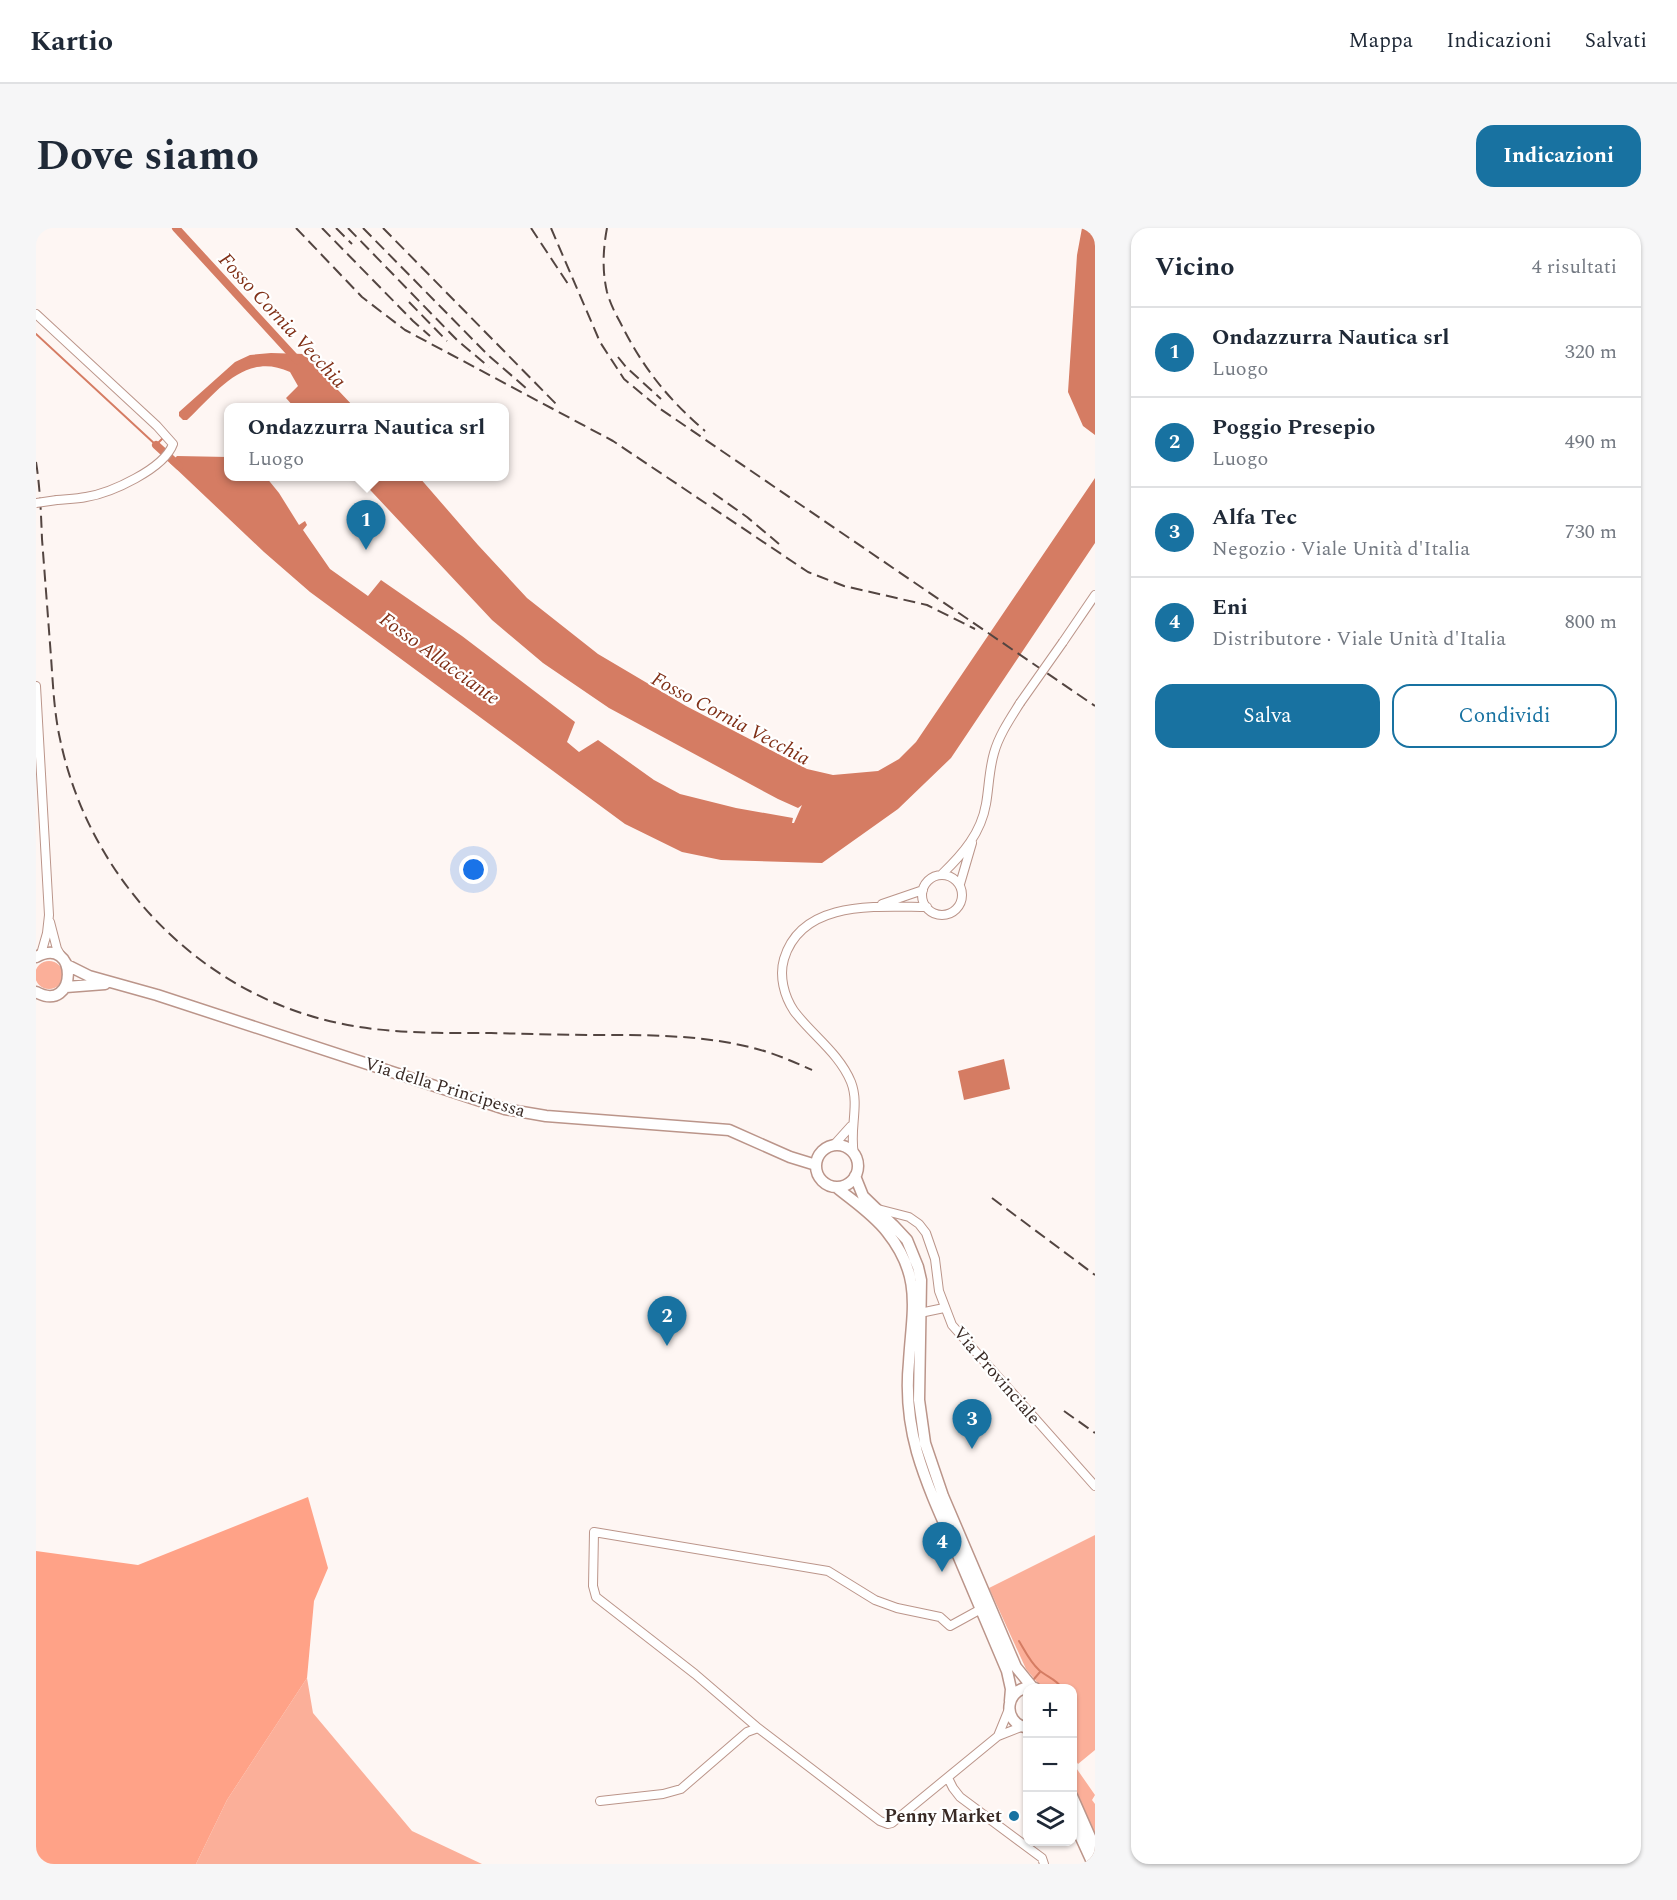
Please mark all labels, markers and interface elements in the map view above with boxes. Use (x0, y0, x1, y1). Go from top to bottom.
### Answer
text: Kartio (30, 20, 113, 63)
text: Mappa (1349, 25, 1413, 57)
text: Indicazioni (1446, 25, 1552, 57)
text: Salvati (1585, 25, 1647, 57)
text: Dove siamo (36, 125, 259, 188)
button: Indicazioni (1476, 125, 1641, 187)
water label: Fosso Cornia Vecchia (211, 246, 353, 395)
text: Vicino (1155, 247, 1235, 287)
text: 4 risultati (1532, 252, 1617, 282)
text: Ondazzurra Nautica srl (1212, 321, 1449, 354)
text: 1 (1169, 337, 1180, 367)
text: 320 m (1565, 337, 1617, 367)
text: Luogo (1212, 354, 1268, 384)
popup (224, 403, 509, 481)
text: Ondazzurra Nautica srl (248, 411, 485, 444)
text: Poggio Presepio (1212, 411, 1375, 444)
text: 2 (1169, 427, 1180, 457)
text: 490 m (1565, 427, 1617, 457)
text: Luogo (248, 444, 304, 474)
text: Luogo (1212, 444, 1268, 474)
pin: 1 (346, 500, 386, 550)
text: Alfa Tec (1212, 501, 1297, 534)
text: 3 (1169, 517, 1180, 547)
text: 730 m (1565, 517, 1617, 547)
text: Negozio · Viale Unità d'Italia (1212, 534, 1470, 564)
text: Eni (1212, 591, 1248, 624)
water label: Fosso Allacciante (373, 605, 506, 713)
text: 4 (1169, 607, 1180, 637)
text: 800 m (1565, 607, 1617, 637)
text: Distributore · Viale Unità d'Italia (1212, 624, 1506, 654)
water label: Fosso Cornia Vecchia (646, 664, 815, 773)
button: Salva (1155, 684, 1380, 748)
button: Condividi (1392, 684, 1617, 748)
your location (459, 855, 488, 884)
street label: Via della Principessa (361, 1050, 529, 1125)
pin: 2 (648, 1296, 686, 1346)
street label: Via Provinciale (946, 1320, 1047, 1430)
pin: 3 (952, 1400, 992, 1449)
pin: 4 (922, 1522, 962, 1572)
map controls (1023, 1684, 1077, 1846)
button: + (1023, 1684, 1077, 1738)
button: − (1023, 1738, 1077, 1792)
button: layers (1023, 1792, 1077, 1846)
place label: Penny Market (885, 1803, 1002, 1830)
marker: Penny Market (1007, 1809, 1021, 1823)

